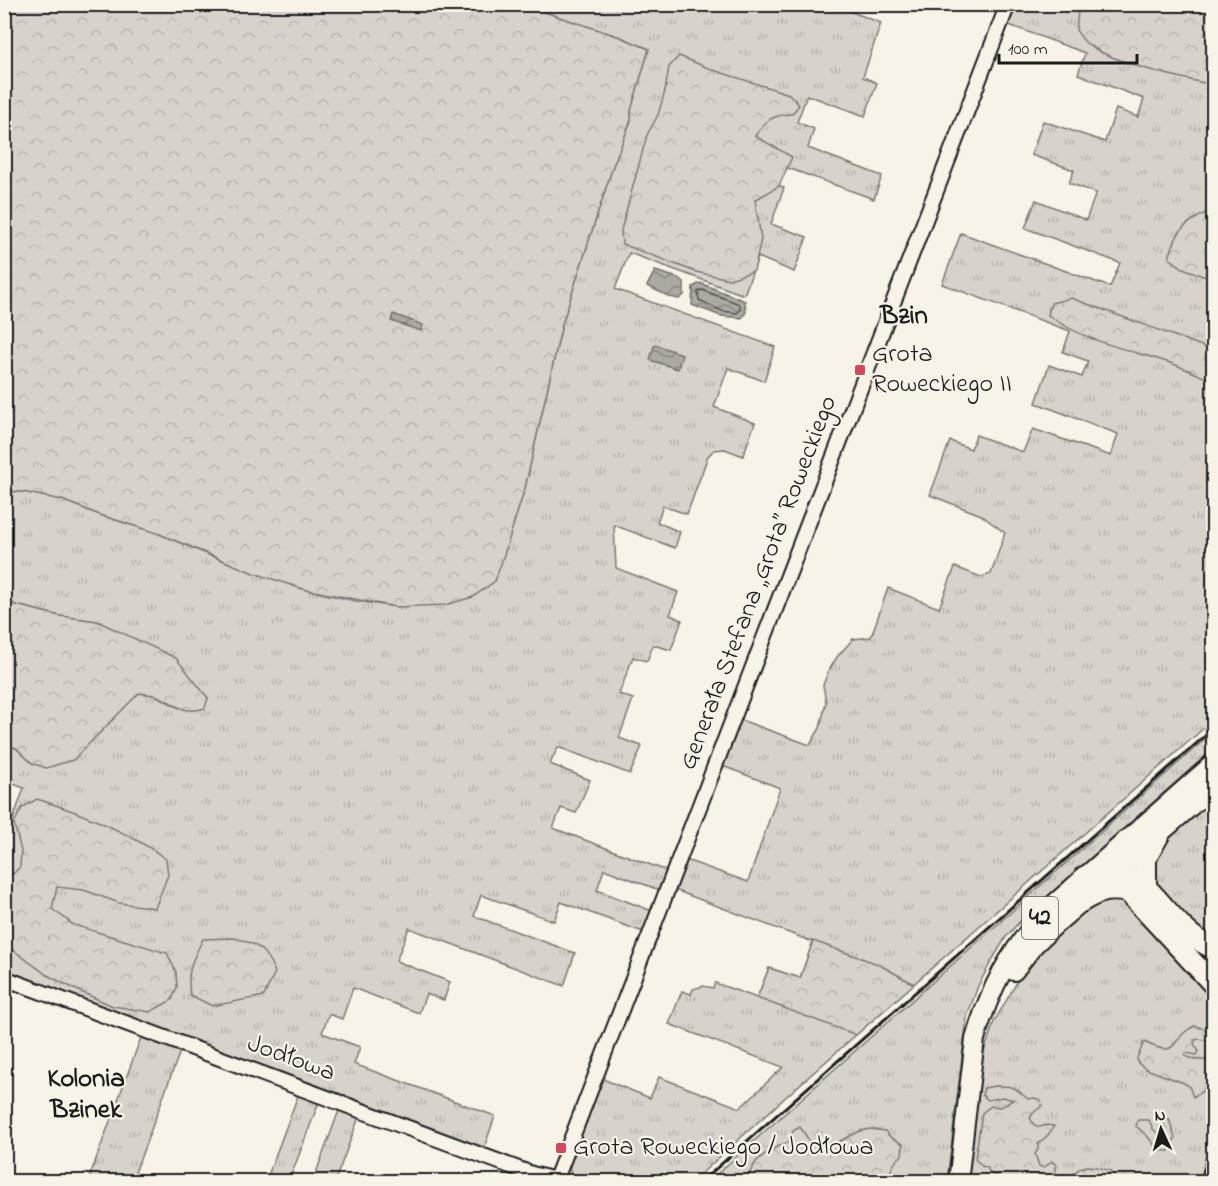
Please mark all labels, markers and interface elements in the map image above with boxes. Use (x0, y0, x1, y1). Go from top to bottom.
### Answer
scale bar (999, 27, 1137, 65)
text: 100 m (1008, 37, 1048, 63)
district label: Bzin (878, 297, 928, 336)
place label: Grota Roweckiego II (872, 336, 1012, 404)
marker: Grota Roweckiego II (853, 363, 867, 377)
street label: Generała Stefana „Grota” Roweckiego (670, 390, 848, 776)
road number: 42 (1022, 897, 1058, 939)
street label: Jodłowa (242, 1026, 340, 1092)
district label: Kolonia Bzinek (47, 1060, 125, 1130)
north arrow (1131, 1099, 1191, 1159)
text: N (1154, 1104, 1167, 1128)
place label: Grota Roweckiego / Jodłowa (573, 1129, 874, 1167)
marker: Grota Roweckiego / Jodłowa (554, 1141, 568, 1155)

